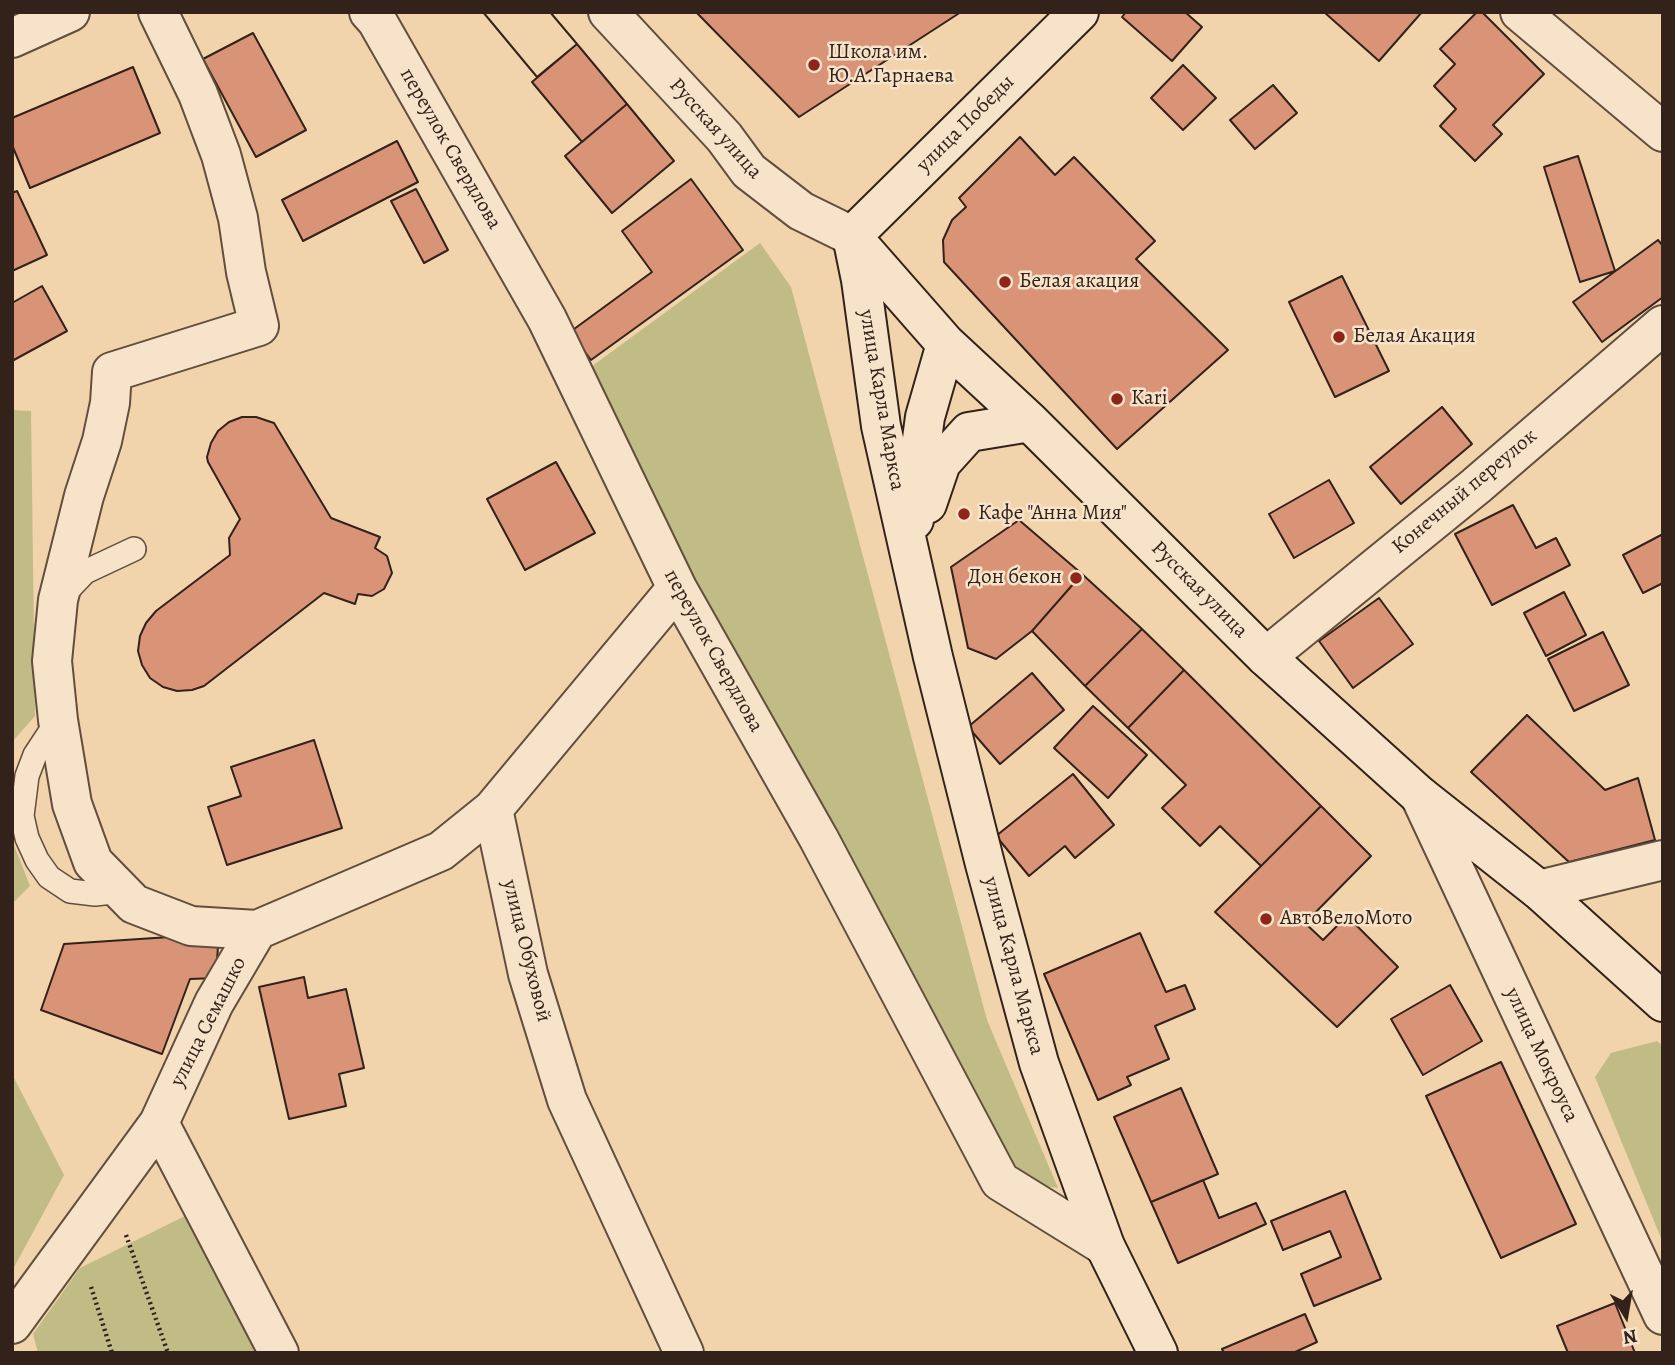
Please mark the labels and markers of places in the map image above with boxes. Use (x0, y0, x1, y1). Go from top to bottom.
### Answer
place label: Школа им. Ю.А.Гарнаева (828, 40, 954, 90)
marker: Школа им. Ю.А.Гарнаева (806, 57, 822, 73)
place label: Белая акация (1019, 269, 1139, 295)
marker: Белая акация (997, 274, 1013, 290)
place label: Белая Акация (1353, 324, 1476, 350)
marker: Белая Акация (1331, 329, 1347, 345)
place label: Kari (1131, 386, 1168, 412)
marker: Kari (1109, 391, 1125, 407)
place label: Кафе "Анна Мия" (978, 501, 1127, 527)
marker: Кафе "Анна Мия" (956, 506, 972, 522)
place label: Дон бекон (968, 565, 1062, 591)
marker: Дон бекон (1068, 570, 1084, 586)
place label: АвтоВелоМото (1280, 906, 1412, 932)
marker: АвтоВелоМото (1258, 911, 1274, 927)

